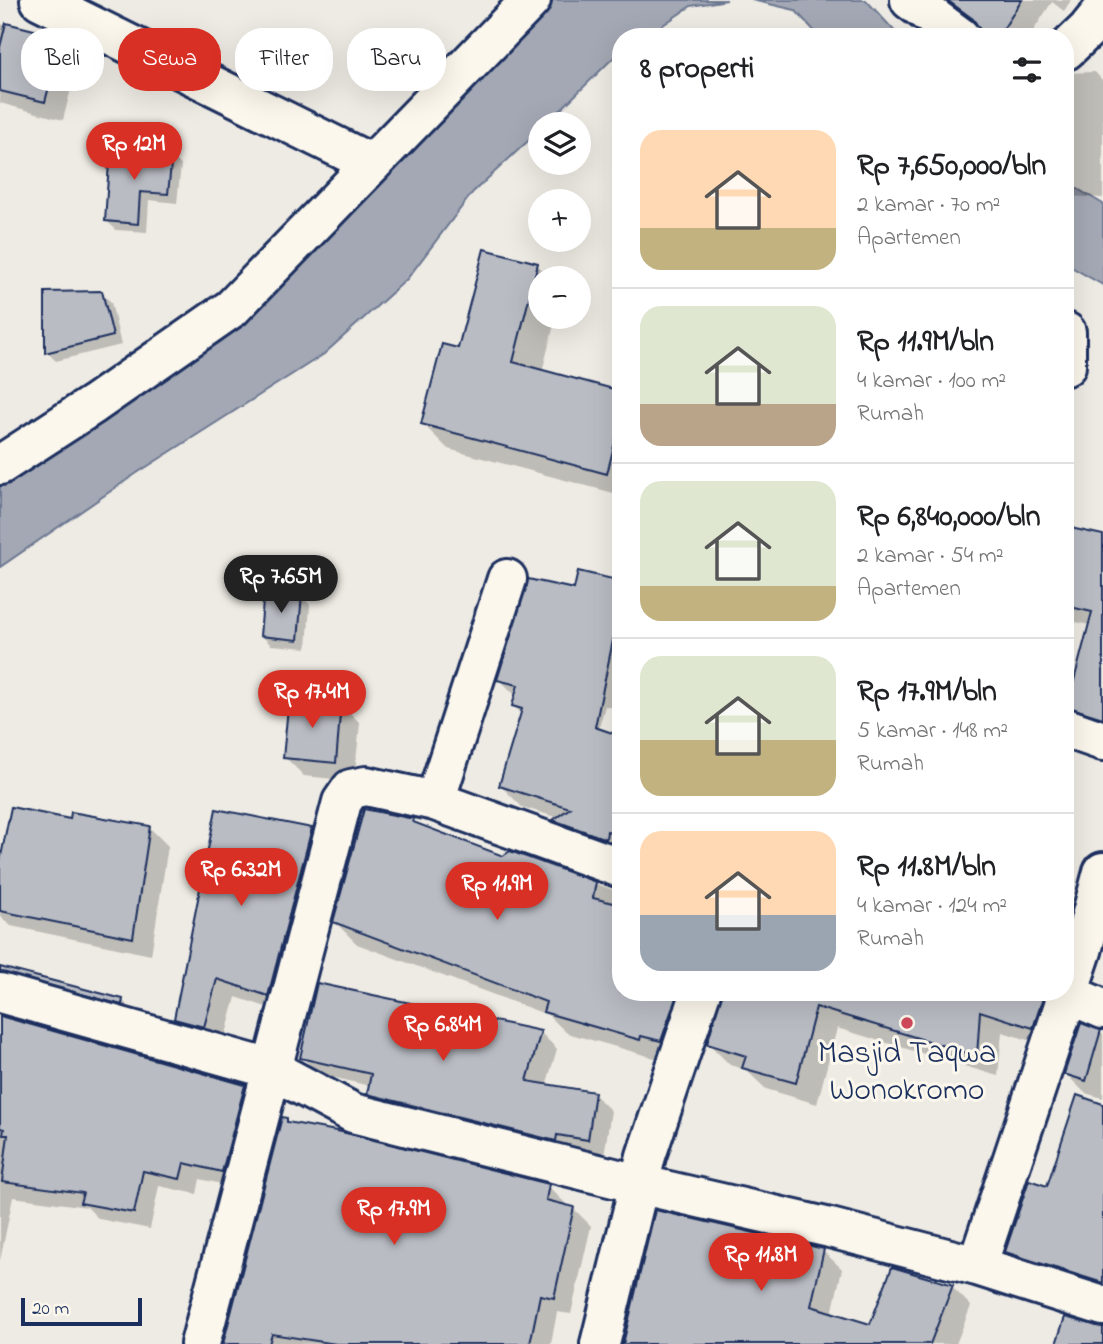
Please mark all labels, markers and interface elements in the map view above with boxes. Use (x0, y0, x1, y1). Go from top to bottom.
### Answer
chip: Beli (21, 28, 104, 91)
chip: Sewa (118, 28, 221, 91)
chip: Filter (235, 28, 333, 91)
chip: Baru (347, 28, 446, 91)
text: 8 properti (640, 48, 755, 92)
icon: filters (1008, 51, 1046, 89)
map controls (528, 112, 591, 329)
button: layers (528, 112, 591, 175)
pin: Rp 12M (77, 122, 191, 182)
text: Rp 12M (102, 128, 166, 161)
text: Rp 7,650,000/bln (857, 145, 1046, 189)
icon: home (696, 158, 780, 242)
button: + (528, 189, 591, 252)
text: 2 kamar · 70 m² (857, 189, 1000, 222)
text: Apartemen (857, 222, 961, 255)
button: − (528, 266, 591, 329)
text: Rp 11.9M/bln (857, 321, 994, 365)
icon: home (696, 334, 780, 418)
text: 4 kamar · 100 m² (857, 365, 1006, 398)
text: Rumah (857, 398, 924, 431)
text: Rp 6,840,000/bln (857, 496, 1040, 540)
icon: home (696, 509, 780, 593)
text: 2 kamar · 54 m² (857, 540, 1004, 573)
pin: Rp 7.65M (209, 556, 353, 615)
text: Rp 7.65M (240, 561, 322, 594)
text: Apartemen (857, 573, 961, 606)
pin: Rp 17.4M (240, 670, 384, 730)
text: Rp 17.9M/bln (857, 671, 997, 715)
text: Rp 17.4M (274, 676, 350, 709)
icon: home (696, 684, 780, 768)
text: 5 kamar · 148 m² (857, 715, 1008, 748)
text: Rumah (857, 748, 924, 781)
text: Rp 11.8M/bln (857, 846, 996, 890)
pin: Rp 6.32M (169, 848, 313, 908)
text: Rp 6.32M (201, 854, 281, 887)
icon: home (696, 859, 780, 943)
pin: Rp 11.9M (425, 862, 569, 922)
text: Rp 11.9M (461, 868, 533, 901)
text: 4 kamar · 124 m² (857, 890, 1007, 923)
text: Rumah (857, 923, 924, 956)
pin: Rp 6.84M (371, 1004, 515, 1063)
text: Rp 6.84M (404, 1009, 482, 1042)
marker: Masjid Taqwa Wonokromo (899, 1015, 915, 1031)
place label: Masjid Taqwa Wonokromo (818, 1031, 996, 1115)
pin: Rp 17.9M (322, 1188, 466, 1247)
text: Rp 17.9M (357, 1193, 431, 1226)
pin: Rp 11.8M (689, 1234, 833, 1293)
text: Rp 11.8M (725, 1239, 797, 1272)
scale bar (21, 1295, 142, 1327)
text: 20 m (32, 1296, 69, 1323)

